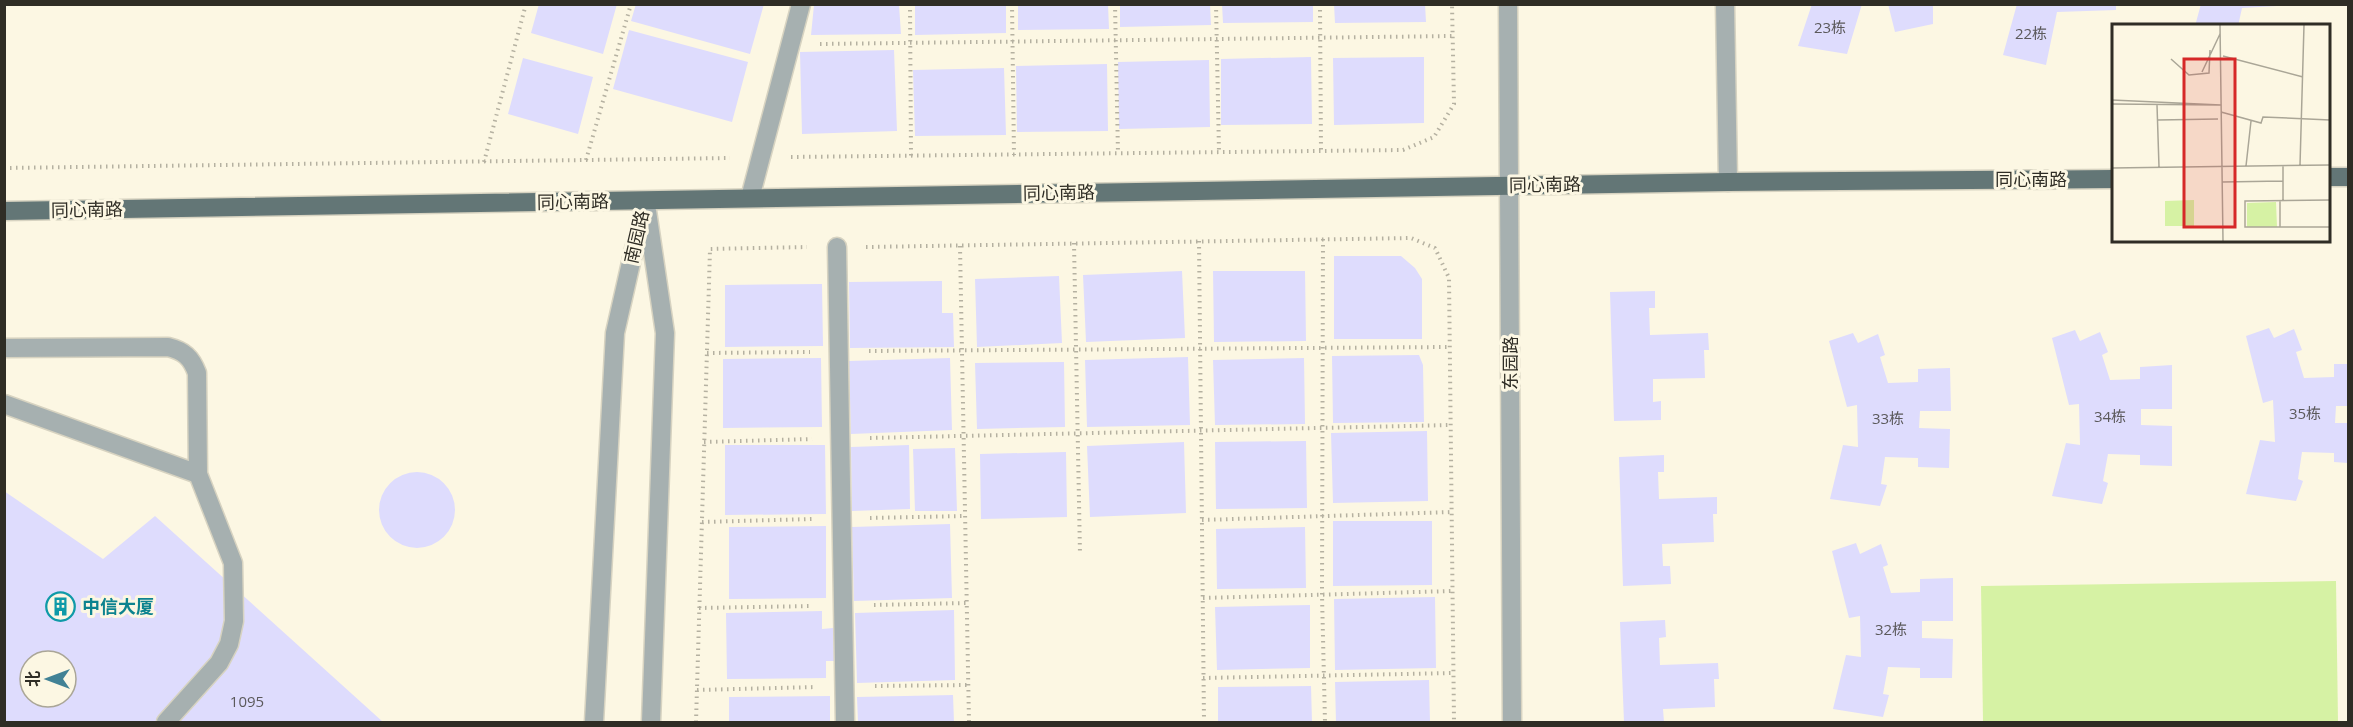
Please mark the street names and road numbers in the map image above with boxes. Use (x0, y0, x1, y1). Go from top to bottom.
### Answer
street label: 同心南路 (1995, 167, 2067, 191)
street label: 同心南路 (1509, 171, 1581, 197)
street label: 同心南路 (1023, 179, 1095, 205)
street label: 同心南路 (537, 188, 609, 214)
street label: 同心南路 (51, 196, 123, 222)
street label: 南园路 (618, 208, 654, 266)
street label: 东园路 (1498, 336, 1522, 390)

